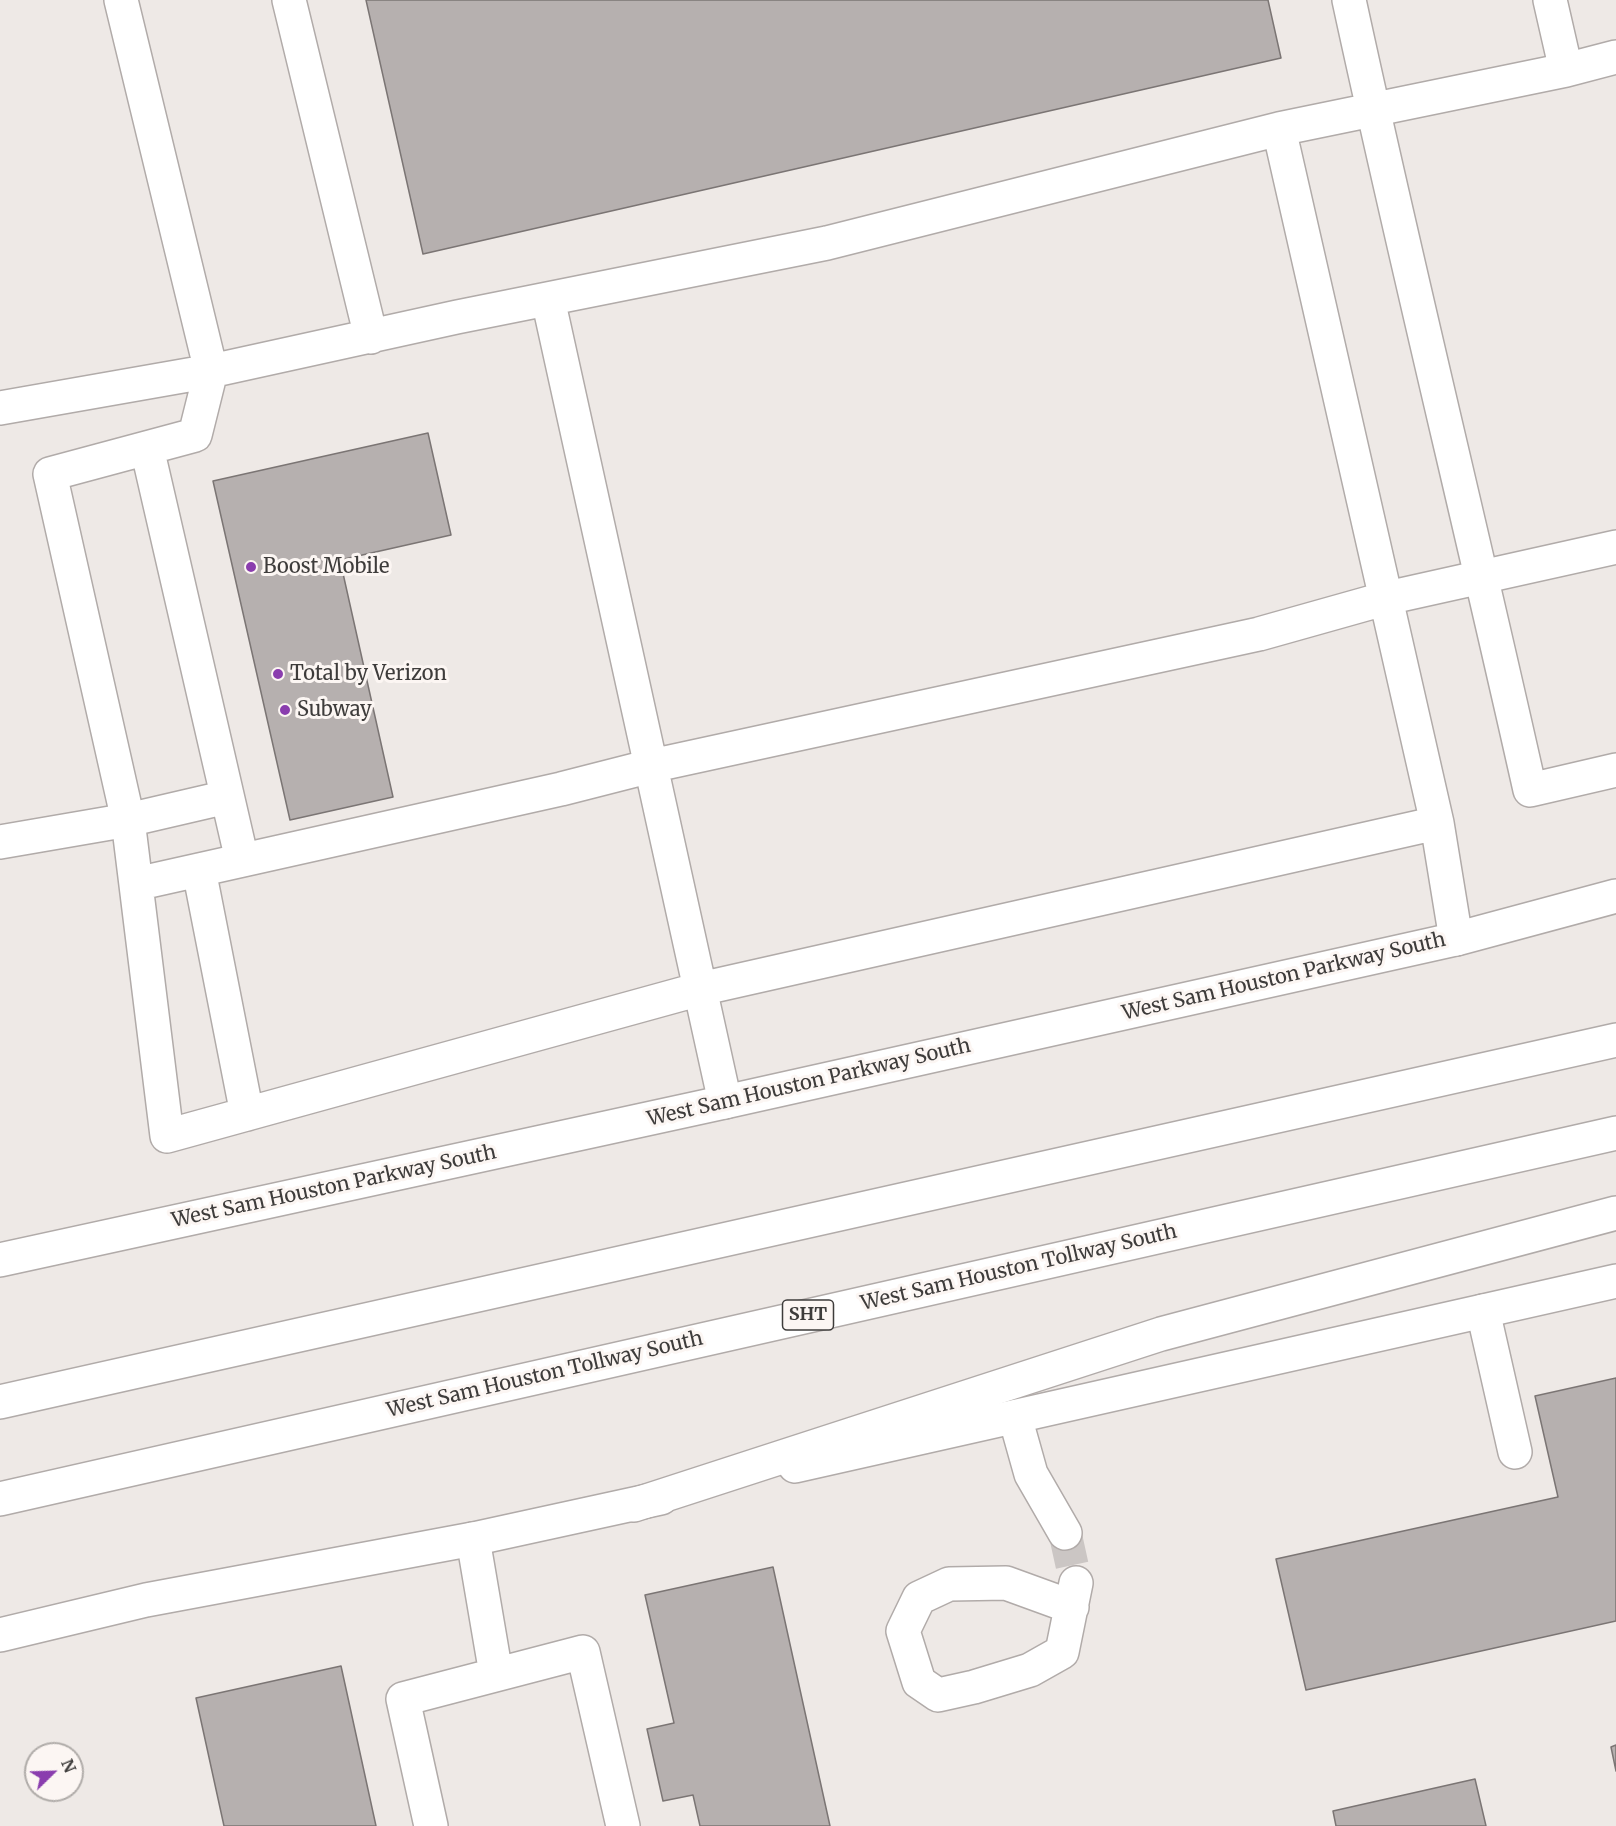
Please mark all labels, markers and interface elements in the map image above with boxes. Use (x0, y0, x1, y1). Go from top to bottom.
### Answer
place label: Boost Mobile (263, 555, 389, 579)
marker: Boost Mobile (244, 560, 258, 574)
place label: Total by Verizon (290, 662, 447, 686)
marker: Total by Verizon (271, 667, 285, 681)
place label: Subway (297, 698, 372, 722)
marker: Subway (278, 703, 292, 717)
street label: West Sam Houston Parkway South (1120, 928, 1448, 1026)
street label: West Sam Houston Parkway South (645, 1034, 973, 1132)
street label: West Sam Houston Parkway South (169, 1141, 499, 1233)
street label: West Sam Houston Tollway South (859, 1220, 1179, 1316)
road number: SHT (782, 1300, 834, 1330)
street label: West Sam Houston Tollway South (385, 1327, 705, 1423)
north arrow (24, 1742, 84, 1802)
text: N (57, 1756, 80, 1775)

